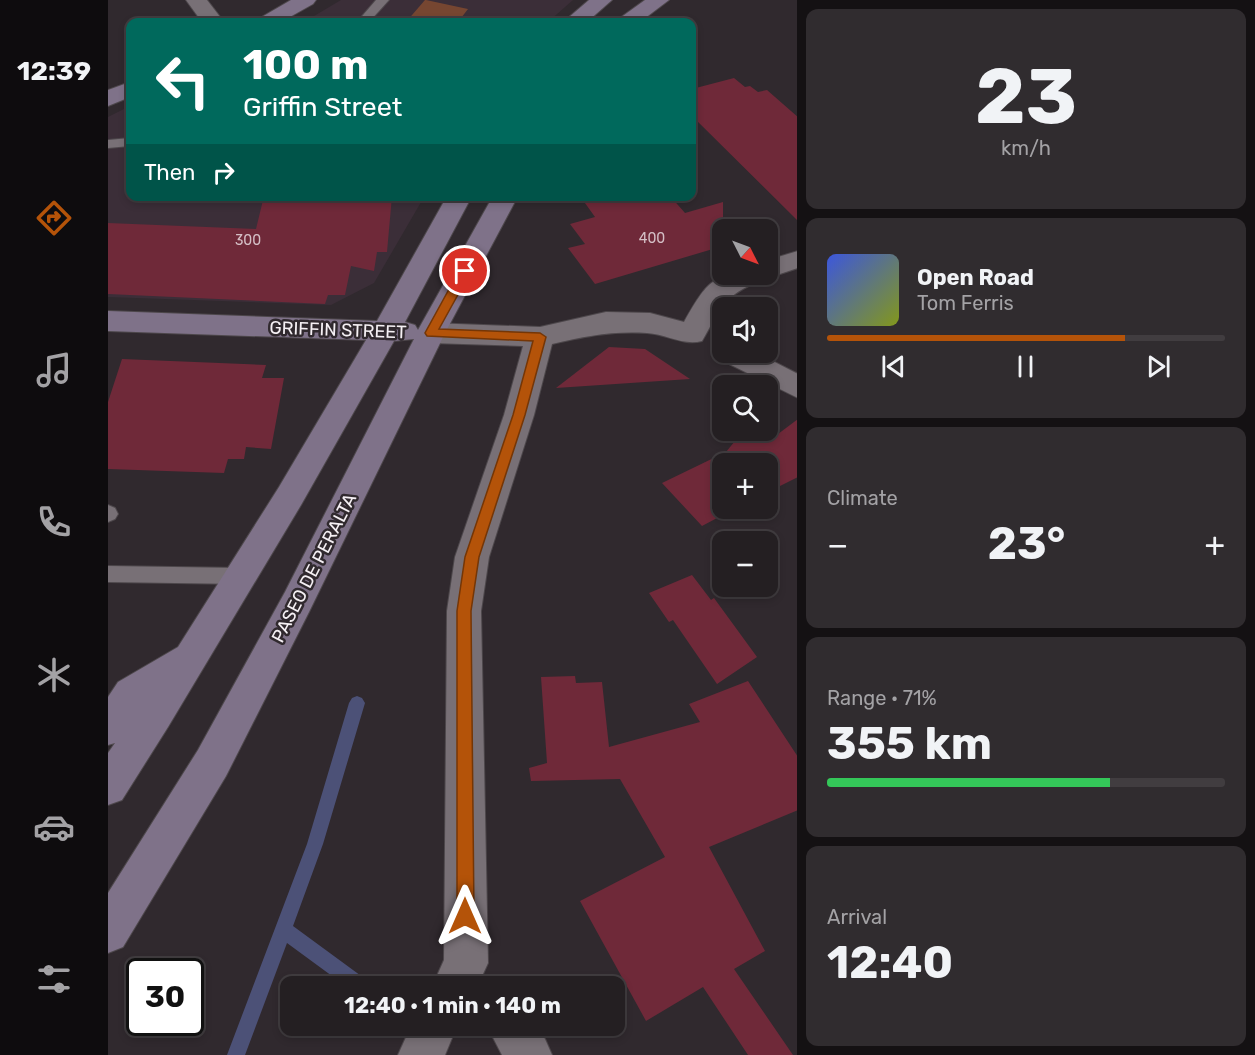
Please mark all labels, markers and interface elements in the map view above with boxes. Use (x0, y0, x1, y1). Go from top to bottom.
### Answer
text: 100 m (243, 40, 368, 90)
icon: left (144, 42, 222, 120)
text: 23 (975, 50, 1077, 143)
text: 12:39 (17, 55, 91, 87)
text: Griffin Street (243, 91, 402, 123)
text: km/h (1001, 136, 1051, 160)
icon: right (207, 156, 240, 189)
text: Then (144, 159, 195, 186)
icon: directions (33, 197, 75, 239)
north arrow (712, 219, 778, 285)
map controls (712, 219, 778, 597)
house number: 400 (639, 230, 665, 247)
house number: 300 (235, 232, 261, 249)
pin (439, 245, 490, 296)
icon: arrive (448, 254, 481, 287)
text: Open Road (917, 264, 1034, 291)
text: Tom Ferris (917, 291, 1014, 315)
button: sound (712, 297, 778, 363)
street label: GRIFFIN STREET (269, 317, 407, 343)
icon: music (33, 349, 75, 391)
icon: previous (877, 350, 910, 383)
icon: pause (1009, 350, 1042, 383)
icon: next (1142, 350, 1175, 383)
button: search (712, 375, 778, 441)
button: + (712, 453, 778, 519)
text: Climate (827, 486, 898, 510)
street label: PASEO DE PERALTA (267, 490, 361, 646)
icon: phone (33, 501, 75, 543)
text: 23° (988, 517, 1065, 570)
text: − (827, 525, 848, 564)
text: + (1204, 525, 1225, 564)
button: − (712, 531, 778, 597)
icon: climate (33, 654, 75, 696)
text: Range · 71% (827, 686, 937, 710)
text: 355 km (827, 717, 992, 770)
icon: car (33, 806, 75, 848)
position arrow (433, 884, 497, 948)
text: Arrival (827, 905, 887, 929)
text: 12:40 (827, 936, 953, 989)
icon: filters (33, 958, 75, 1000)
speed limit sign: 30 (126, 958, 204, 1036)
text: 12:40 · 1 min · 140 m (344, 992, 561, 1019)

